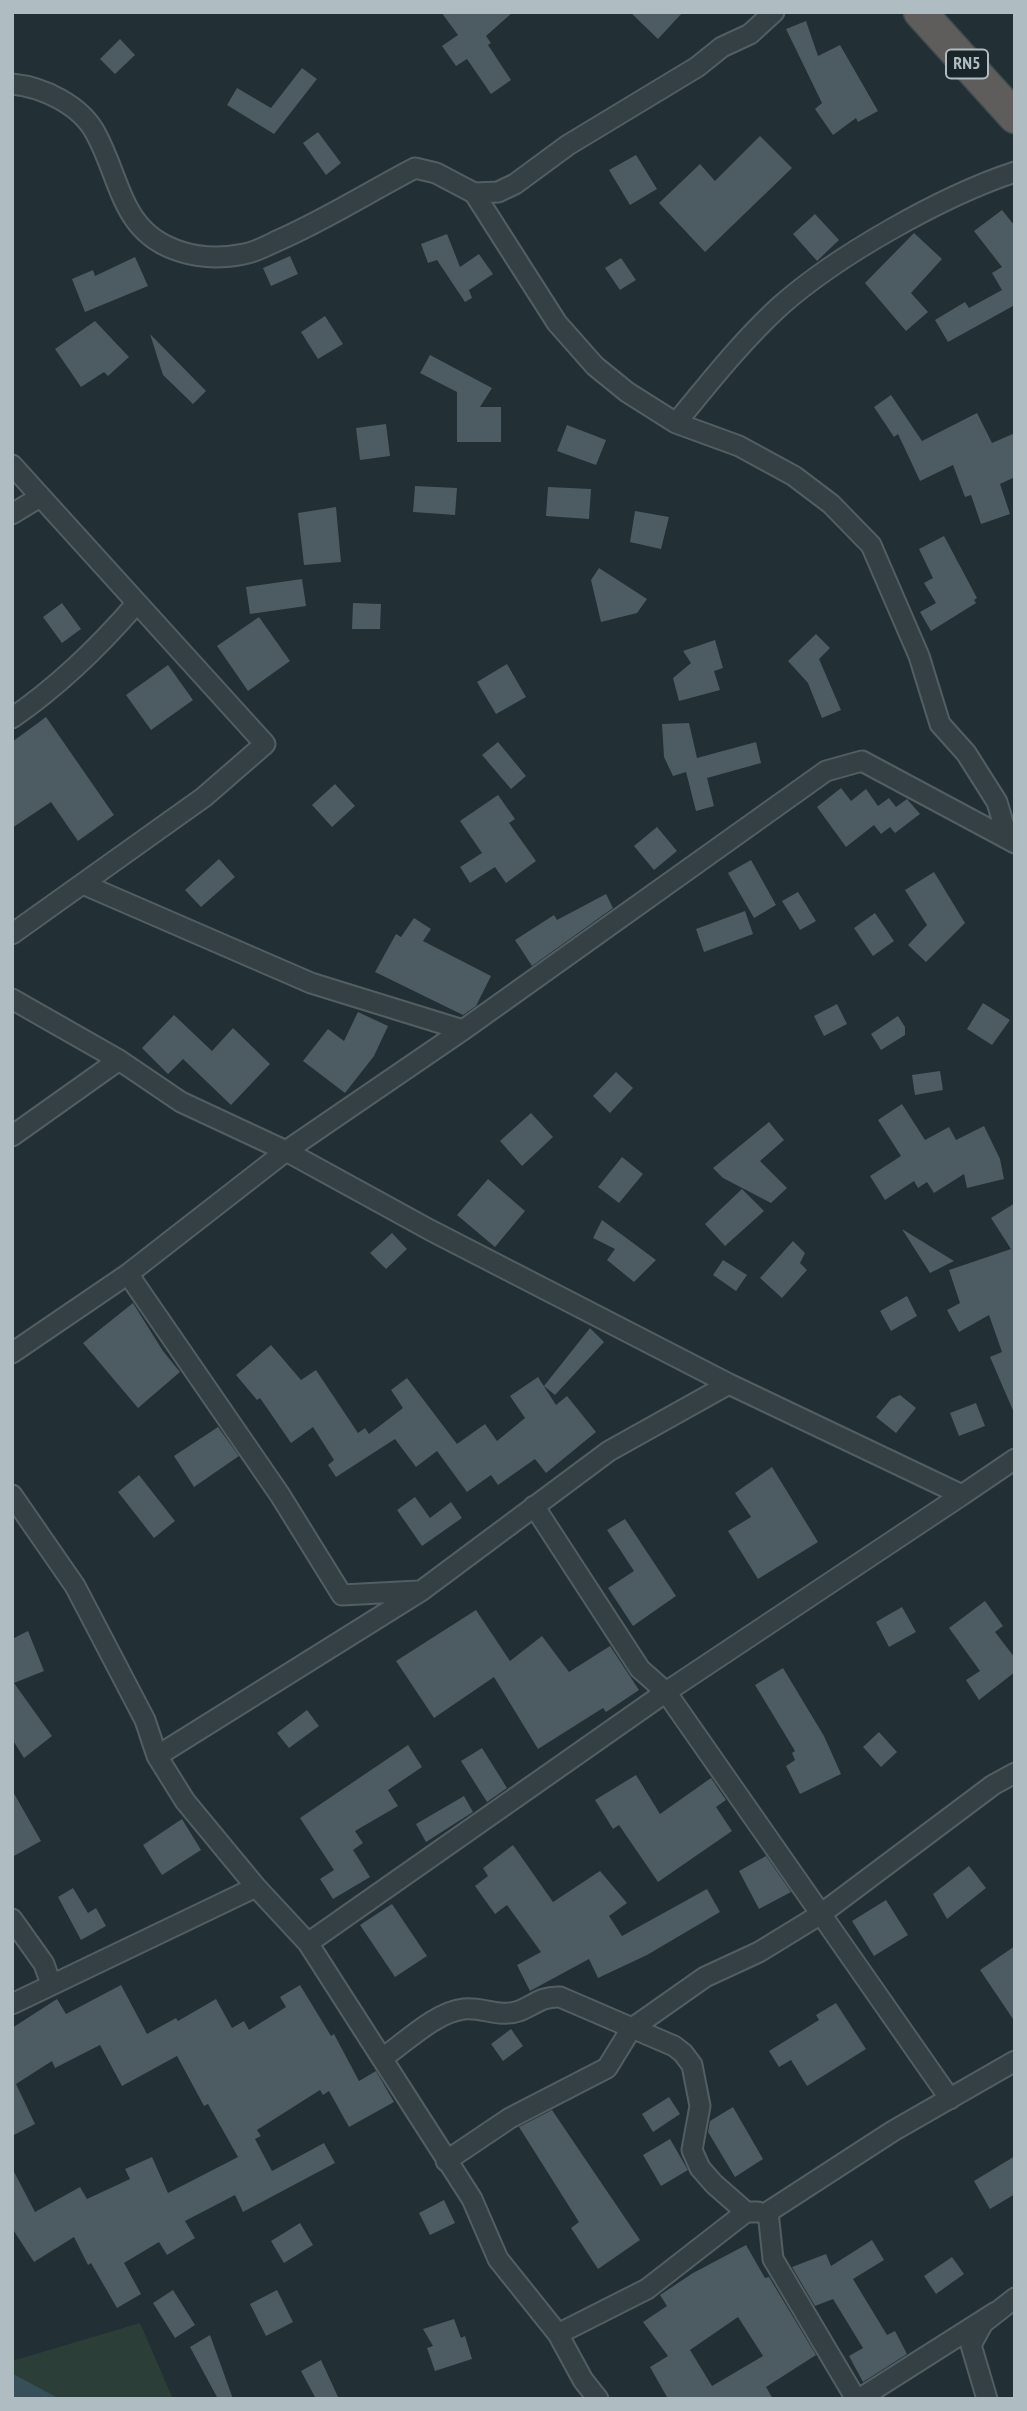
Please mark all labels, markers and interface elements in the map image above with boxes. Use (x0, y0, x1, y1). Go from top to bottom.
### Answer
road number: RN5 (946, 50, 988, 78)

